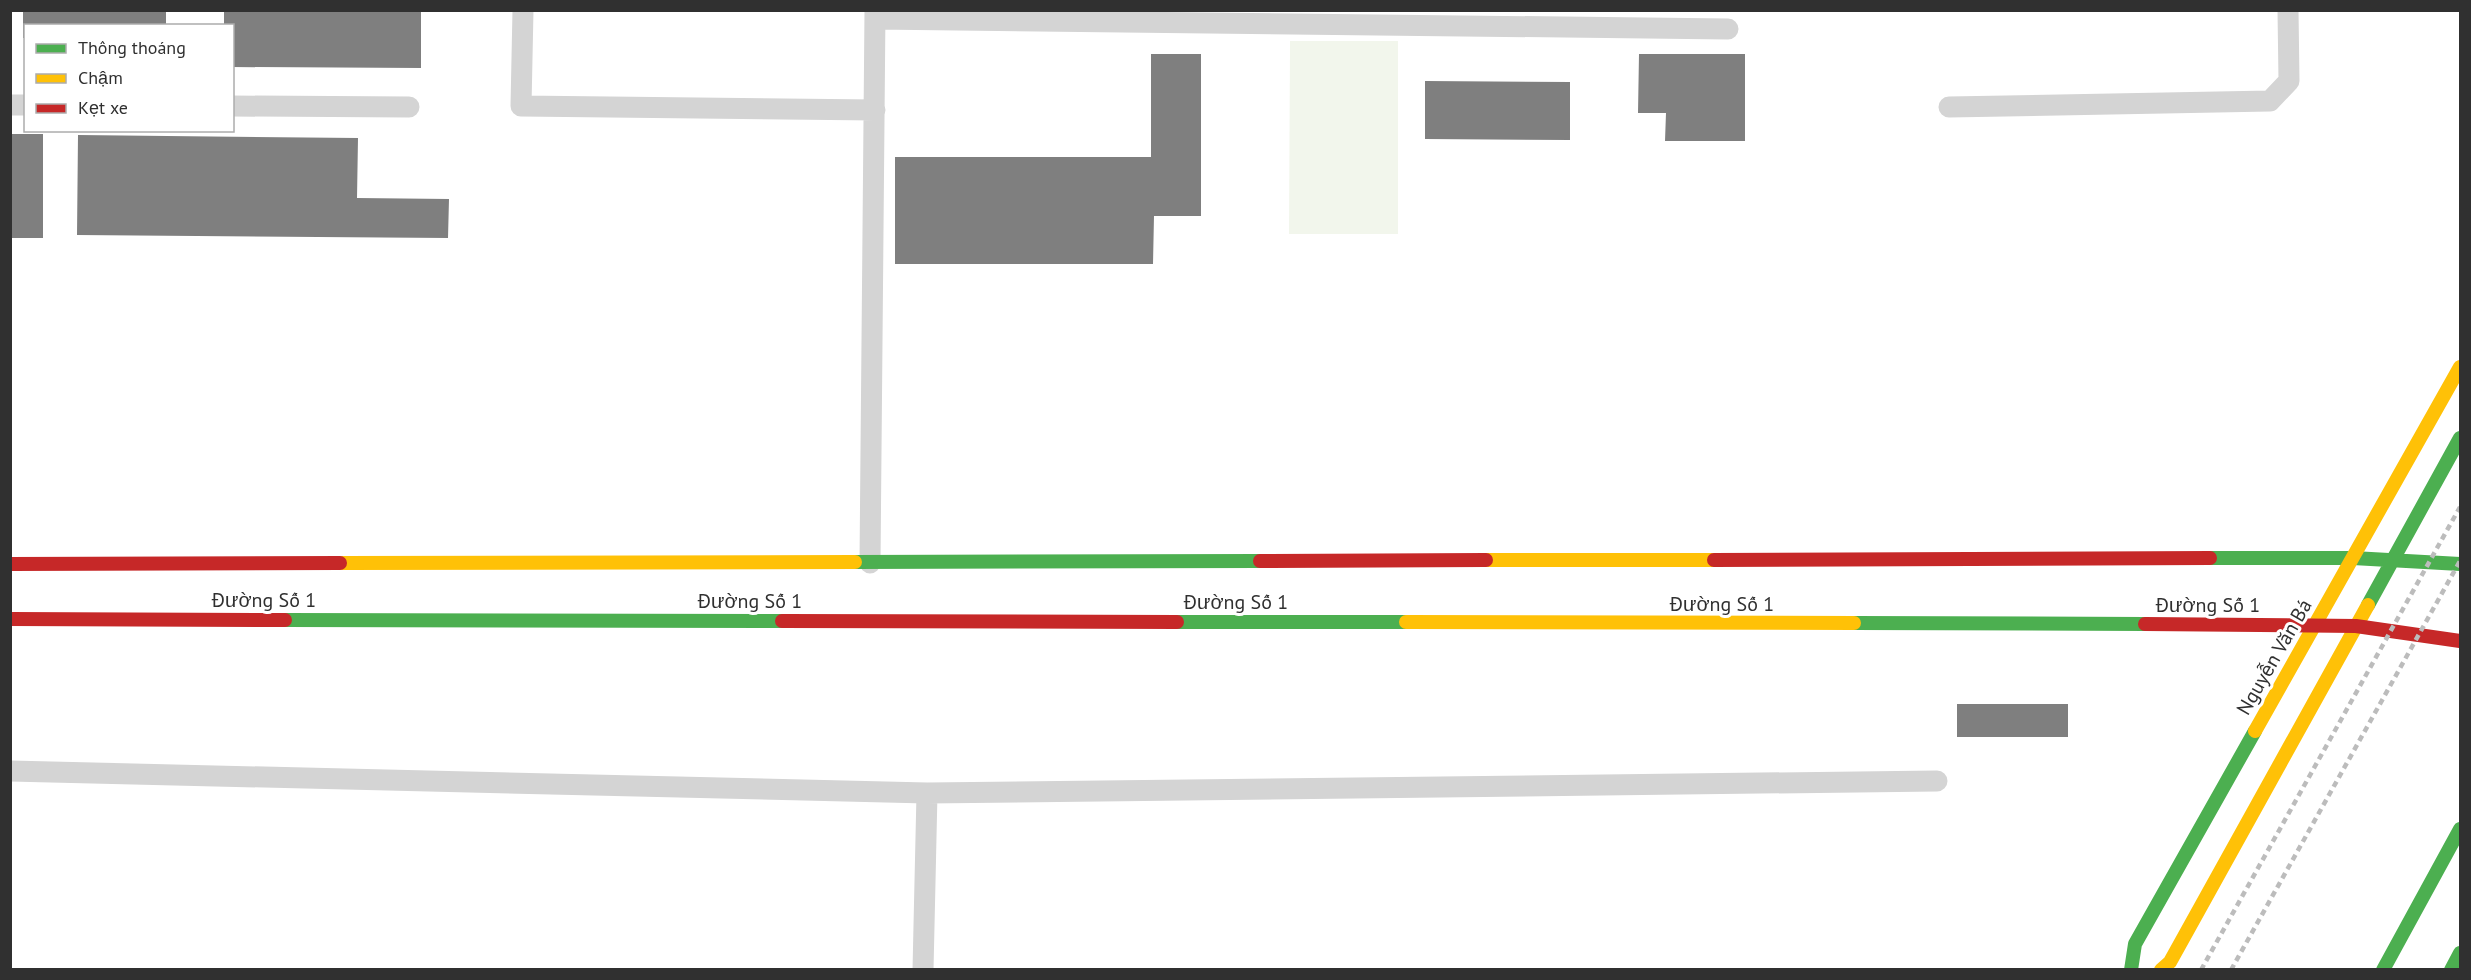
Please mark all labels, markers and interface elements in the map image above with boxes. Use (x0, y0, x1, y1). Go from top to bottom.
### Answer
legend (24, 24, 234, 132)
text: Thông thoáng (78, 36, 186, 59)
text: Chậm (78, 66, 123, 89)
text: Kẹt xe (78, 96, 128, 119)
street label: Đường Số 1 (211, 587, 316, 613)
street label: Đường Số 1 (697, 588, 802, 614)
street label: Đường Số 1 (1183, 589, 1288, 615)
street label: Đường Số 1 (1669, 591, 1774, 617)
street label: Đường Số 1 (2155, 592, 2260, 618)
street label: Nguyễn Văn Bá (2230, 594, 2318, 720)

